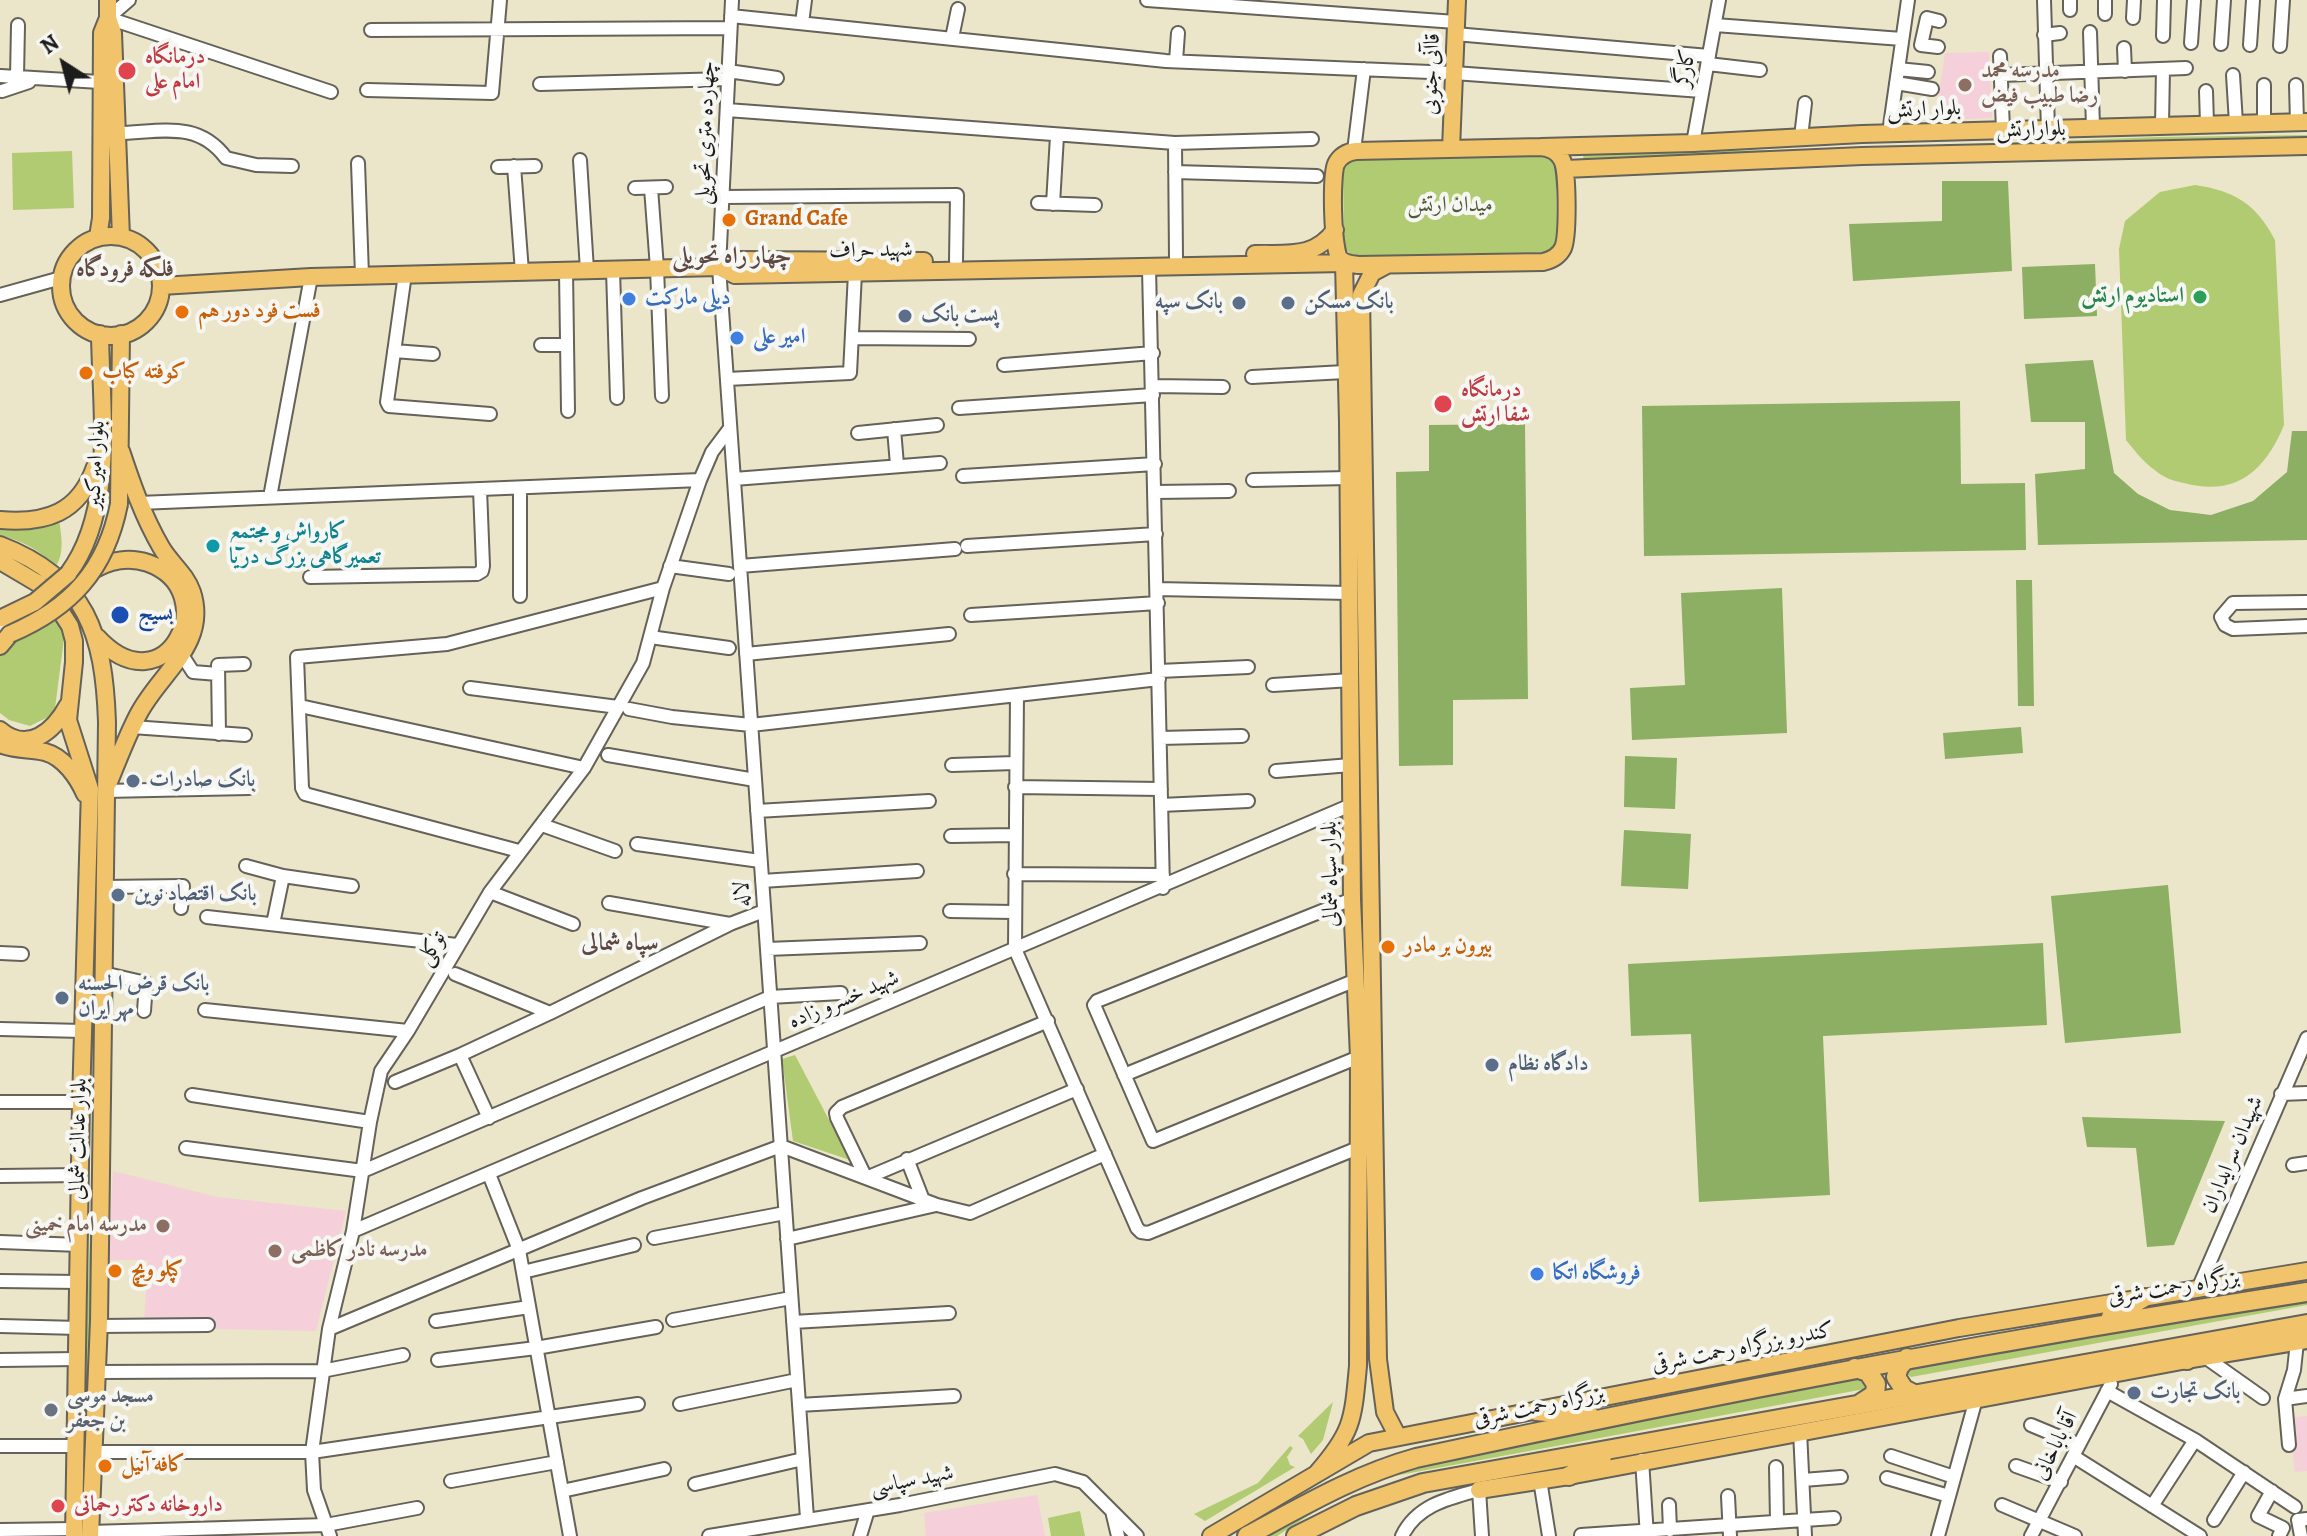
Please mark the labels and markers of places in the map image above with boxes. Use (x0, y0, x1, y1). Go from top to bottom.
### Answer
place label: درمانگاه امام علی (145, 45, 205, 96)
place label: مدرسه محمد رضا طبیب فیض (1981, 59, 2098, 110)
marker: درمانگاه امام علی (116, 60, 138, 82)
marker: مدرسه محمد رضا طبیب فیض (1956, 76, 1974, 94)
place label: Grand Cafe (745, 207, 848, 233)
marker: Grand Cafe (720, 211, 738, 229)
place label: استادیوم ارتش (2081, 284, 2184, 310)
place label: دیلی مارکت (645, 286, 731, 312)
marker: استادیوم ارتش (2191, 288, 2209, 306)
marker: دیلی مارکت (620, 290, 638, 308)
place label: بانک سپه (1155, 290, 1223, 316)
place label: بانک مسکن (1304, 290, 1394, 316)
marker: بانک سپه (1230, 294, 1248, 312)
marker: بانک مسکن (1279, 294, 1297, 312)
place label: فست فود دور هم (198, 299, 321, 325)
marker: فست فود دور هم (173, 303, 191, 321)
place label: پست بانک (921, 303, 998, 329)
marker: پست بانک (896, 307, 914, 325)
place label: امیر علی (753, 325, 805, 351)
marker: امیر علی (728, 329, 746, 347)
place label: کوفته کباب (102, 360, 186, 386)
marker: کوفته کباب (77, 364, 95, 382)
place label: درمانگاه شفا ارتش (1461, 378, 1530, 430)
marker: درمانگاه شفا ارتش (1432, 393, 1454, 415)
place label: کارواش و مجتمع تعمیرگاهی بزرگ دریا (229, 520, 381, 572)
marker: کارواش و مجتمع تعمیرگاهی بزرگ دریا (204, 537, 222, 555)
place label: بسیج (138, 602, 173, 628)
marker: بسیج (109, 604, 131, 626)
place label: بانک صادرات (149, 768, 255, 794)
marker: بانک صادرات (124, 772, 142, 790)
place label: بانک اقتصاد نوین (134, 882, 257, 908)
marker: بانک اقتصاد نوین (109, 886, 127, 904)
place label: بیرون بر مادر (1404, 934, 1492, 960)
marker: بیرون بر مادر (1379, 938, 1397, 956)
place label: بانک قرض الحسنه مهر ایران (78, 972, 210, 1024)
marker: بانک قرض الحسنه مهر ایران (53, 989, 71, 1007)
place label: دادگاه نظام (1508, 1052, 1589, 1078)
marker: دادگاه نظام (1483, 1056, 1501, 1074)
place label: مدرسه امام خمینی (25, 1213, 147, 1239)
marker: مدرسه امام خمینی (154, 1217, 172, 1235)
place label: مدرسه نادر کاظمی (291, 1238, 428, 1264)
marker: مدرسه نادر کاظمی (266, 1242, 284, 1260)
place label: کپلو ویچ (131, 1258, 183, 1284)
place label: فروشگاه اتکا (1553, 1261, 1641, 1287)
marker: کپلو ویچ (106, 1262, 124, 1280)
marker: فروشگاه اتکا (1528, 1265, 1546, 1283)
place label: بانک تجارت (2150, 1380, 2240, 1406)
place label: مسجد موسی بن جعفر (67, 1384, 154, 1436)
marker: بانک تجارت (2125, 1384, 2143, 1402)
marker: مسجد موسی بن جعفر (42, 1401, 60, 1419)
place label: کافه آنیل (121, 1453, 185, 1479)
marker: کافه آنیل (96, 1457, 114, 1475)
place label: داروخانه دکتر رحمانی (74, 1493, 223, 1519)
marker: داروخانه دکتر رحمانی (49, 1497, 67, 1515)

